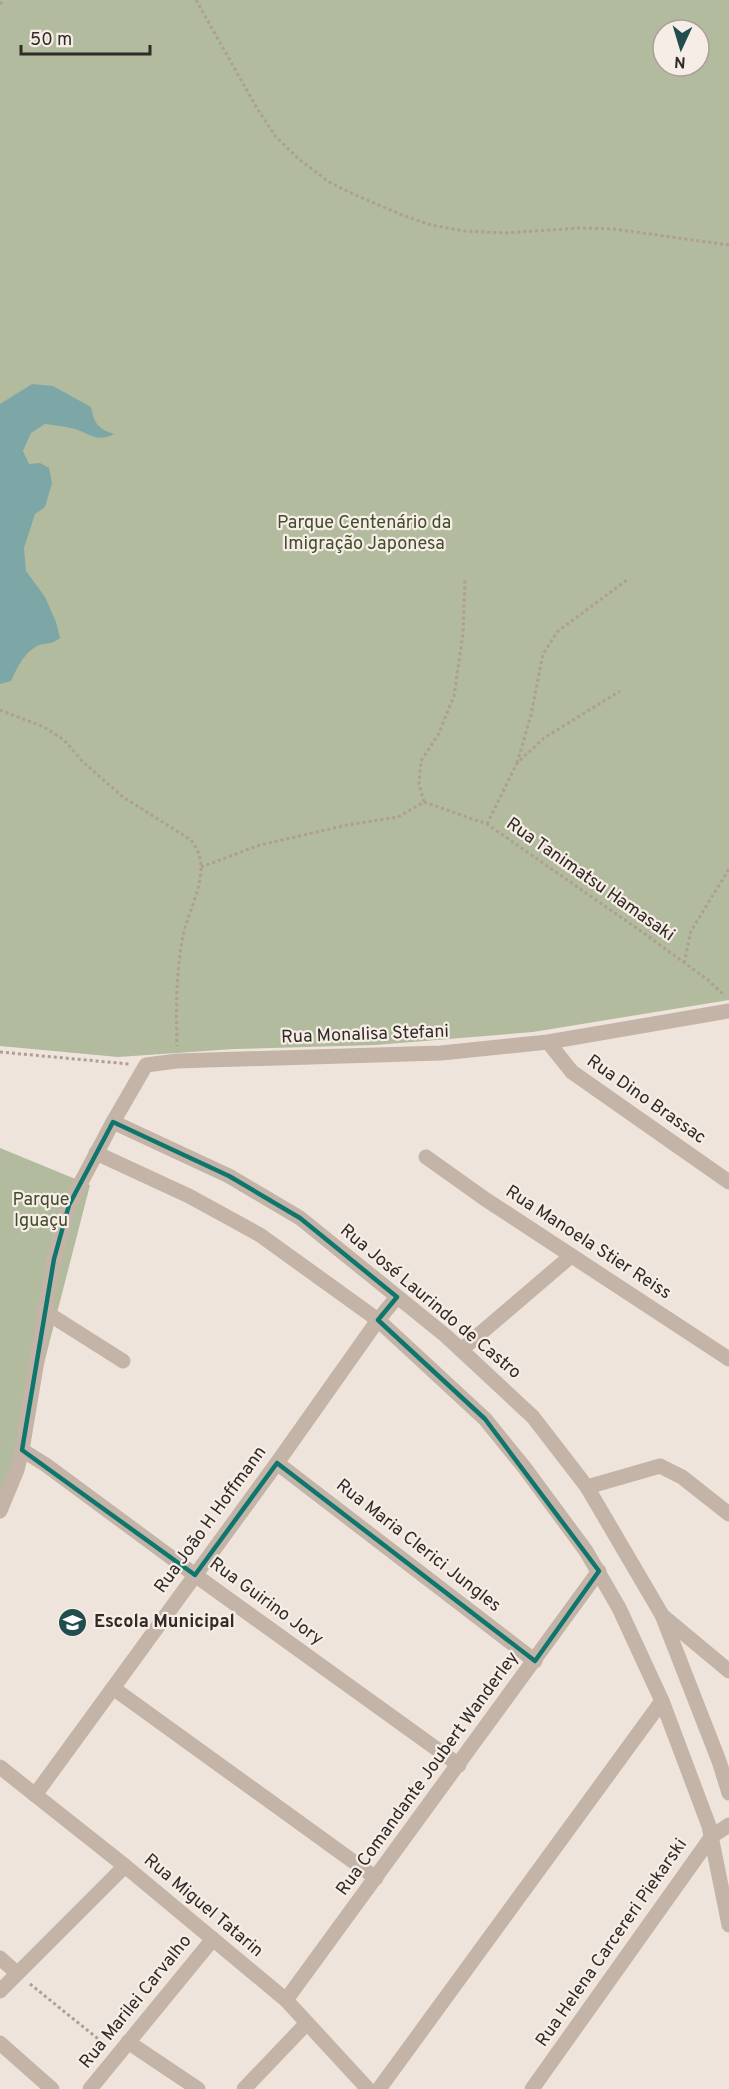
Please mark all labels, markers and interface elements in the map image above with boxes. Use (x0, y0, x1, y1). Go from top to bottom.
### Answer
scale bar (21, 18, 150, 56)
north arrow (651, 18, 711, 78)
text: 50 m (30, 29, 72, 52)
text: N (674, 51, 687, 71)
park label: Parque Centenário da Imigração Japonesa (277, 512, 451, 556)
street label: Rua Tanimatsu Hamasaki (501, 813, 679, 947)
street label: Rua Monalisa Stefani (281, 1021, 449, 1049)
street label: Rua Dino Brassac (582, 1050, 710, 1150)
street label: Rua Manoela Stier Reiss (501, 1181, 675, 1305)
park label: Parque Iguaçu (12, 1189, 70, 1233)
street label: Rua José Laurindo de Castro (335, 1219, 525, 1385)
street label: Rua João H Hoffmann (150, 1442, 272, 1598)
street label: Rua Maria Clerici Jungles (331, 1474, 505, 1618)
street label: Rua Guirino Jory (204, 1553, 328, 1651)
school or university icon: Escola Municipal (57, 1606, 89, 1638)
place label: Escola Municipal (94, 1611, 235, 1634)
street label: Rua Comandante Joubert Wanderley (332, 1647, 524, 1901)
street label: Rua Helena Carcereri Piekarski (531, 1834, 693, 2052)
street label: Rua Miguel Tatarin (138, 1849, 268, 1963)
street label: Rua Marilei Carvalho (75, 1930, 197, 2074)

